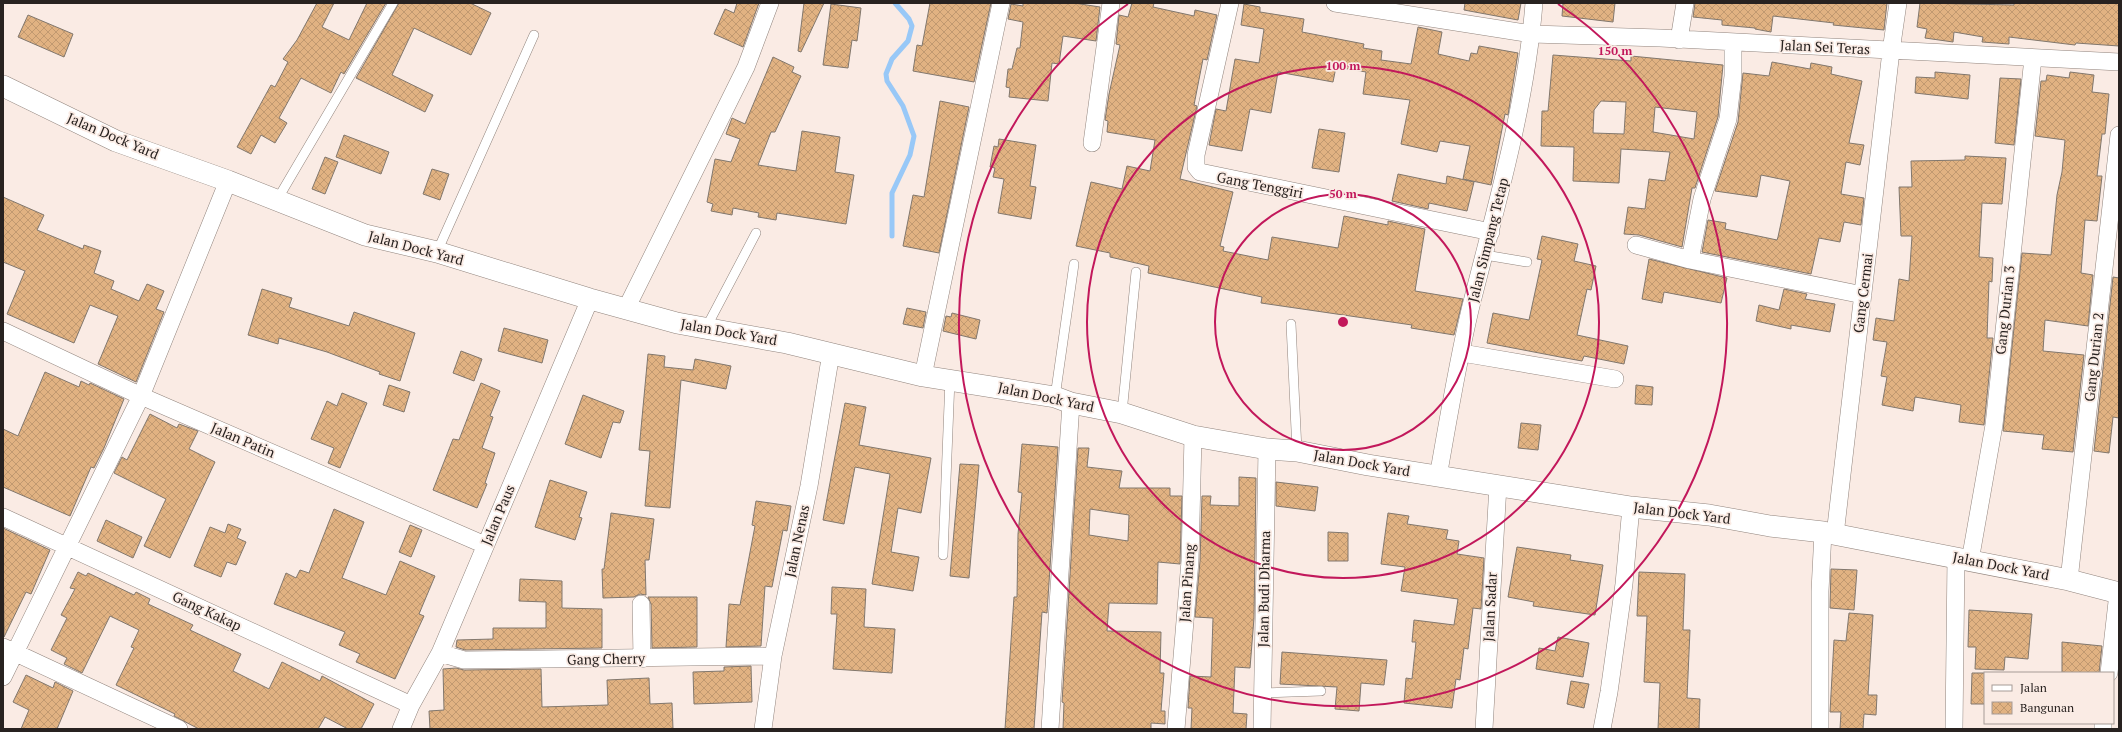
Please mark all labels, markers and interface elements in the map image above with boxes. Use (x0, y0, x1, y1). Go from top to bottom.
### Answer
street label: Jalan Sei Teras (1779, 35, 1871, 58)
text: 150 m (1598, 43, 1632, 58)
text: 100 m (1326, 58, 1360, 73)
street label: Jalan Dock Yard (64, 108, 162, 163)
street label: Gang Tenggiri (1215, 167, 1305, 202)
street label: Jalan Simpang Tetap (1463, 176, 1512, 304)
text: 50 m (1329, 186, 1357, 201)
street label: Jalan Dock Yard (366, 226, 466, 269)
street label: Gang Cermai (1848, 252, 1877, 334)
street label: Gang Durian 3 (1990, 264, 2019, 355)
street label: Gang Durian 2 (2079, 311, 2108, 402)
street label: Jalan Dock Yard (679, 314, 779, 349)
centre of rings (1336, 315, 1350, 329)
street label: Jalan Dock Yard (996, 377, 1096, 416)
street label: Jalan Patin (208, 418, 279, 462)
street label: Jalan Dock Yard (1312, 445, 1412, 480)
street label: Jalan Paus (476, 481, 519, 548)
street label: Jalan Dock Yard (1632, 497, 1732, 528)
street label: Jalan Nenas (780, 503, 813, 579)
street label: Jalan Budi Dharma (1253, 531, 1274, 647)
street label: Jalan Pinang (1174, 543, 1199, 623)
street label: Jalan Dock Yard (1951, 547, 2051, 584)
street label: Jalan Sadar (1478, 571, 1501, 642)
street label: Gang Kakap (170, 586, 245, 635)
street label: Gang Cherry (567, 648, 646, 669)
legend (1984, 672, 2114, 724)
text: Jalan (2020, 680, 2047, 695)
text: Bangunan (2020, 700, 2074, 715)

